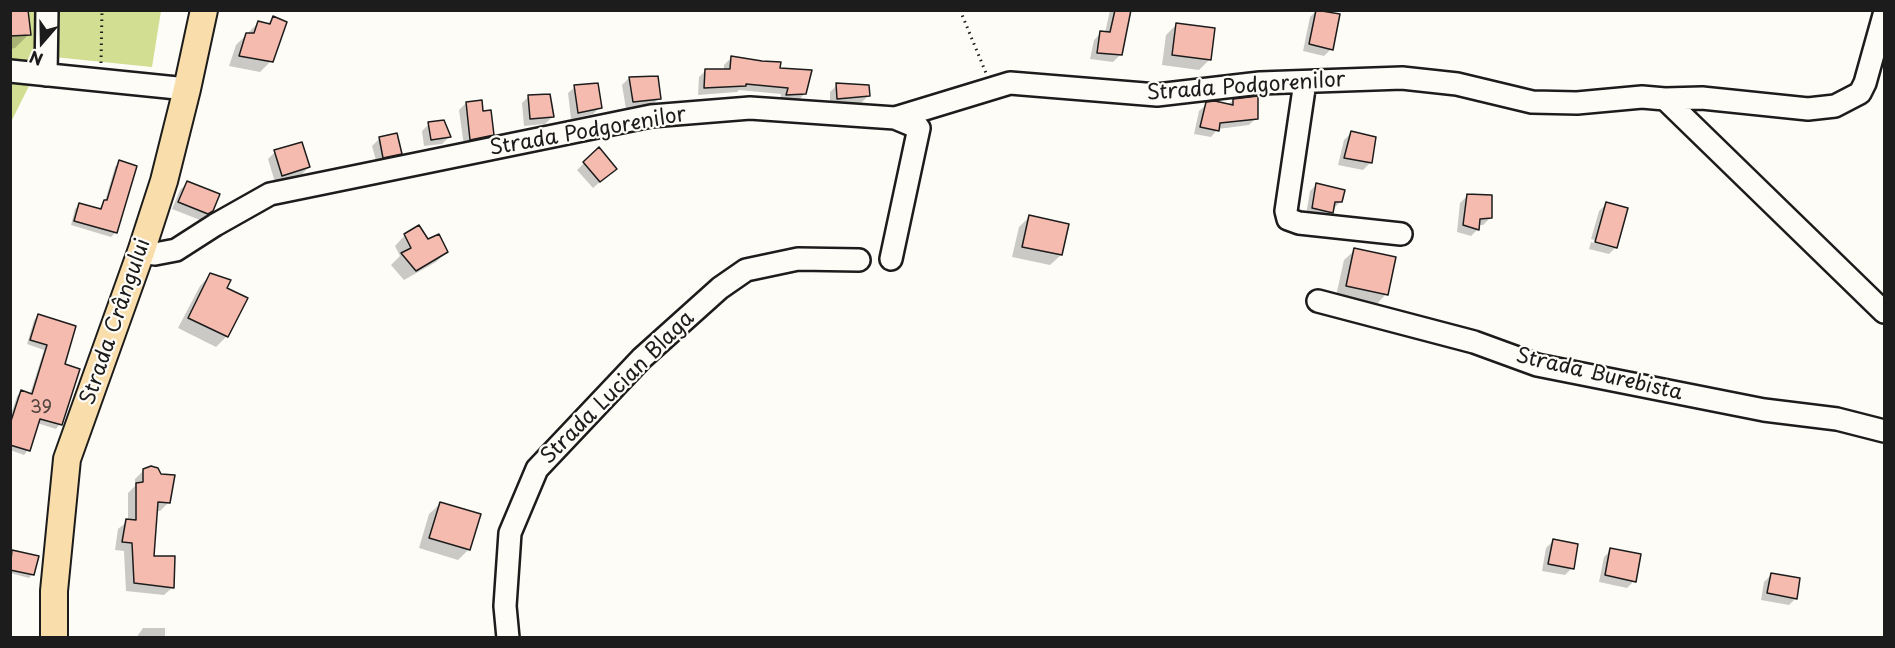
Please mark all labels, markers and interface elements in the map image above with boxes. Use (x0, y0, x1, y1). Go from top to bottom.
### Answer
north arrow (12, 12, 72, 72)
text: N (26, 45, 46, 72)
street label: Strada Podgorenilor (1146, 67, 1346, 107)
street label: Strada Podgorenilor (488, 102, 688, 162)
street label: Strada Crângului (76, 236, 156, 408)
street label: Strada Lucian Blaga (536, 306, 700, 470)
street label: Strada Burebista (1513, 344, 1685, 406)
house number: 39 (30, 397, 52, 419)

